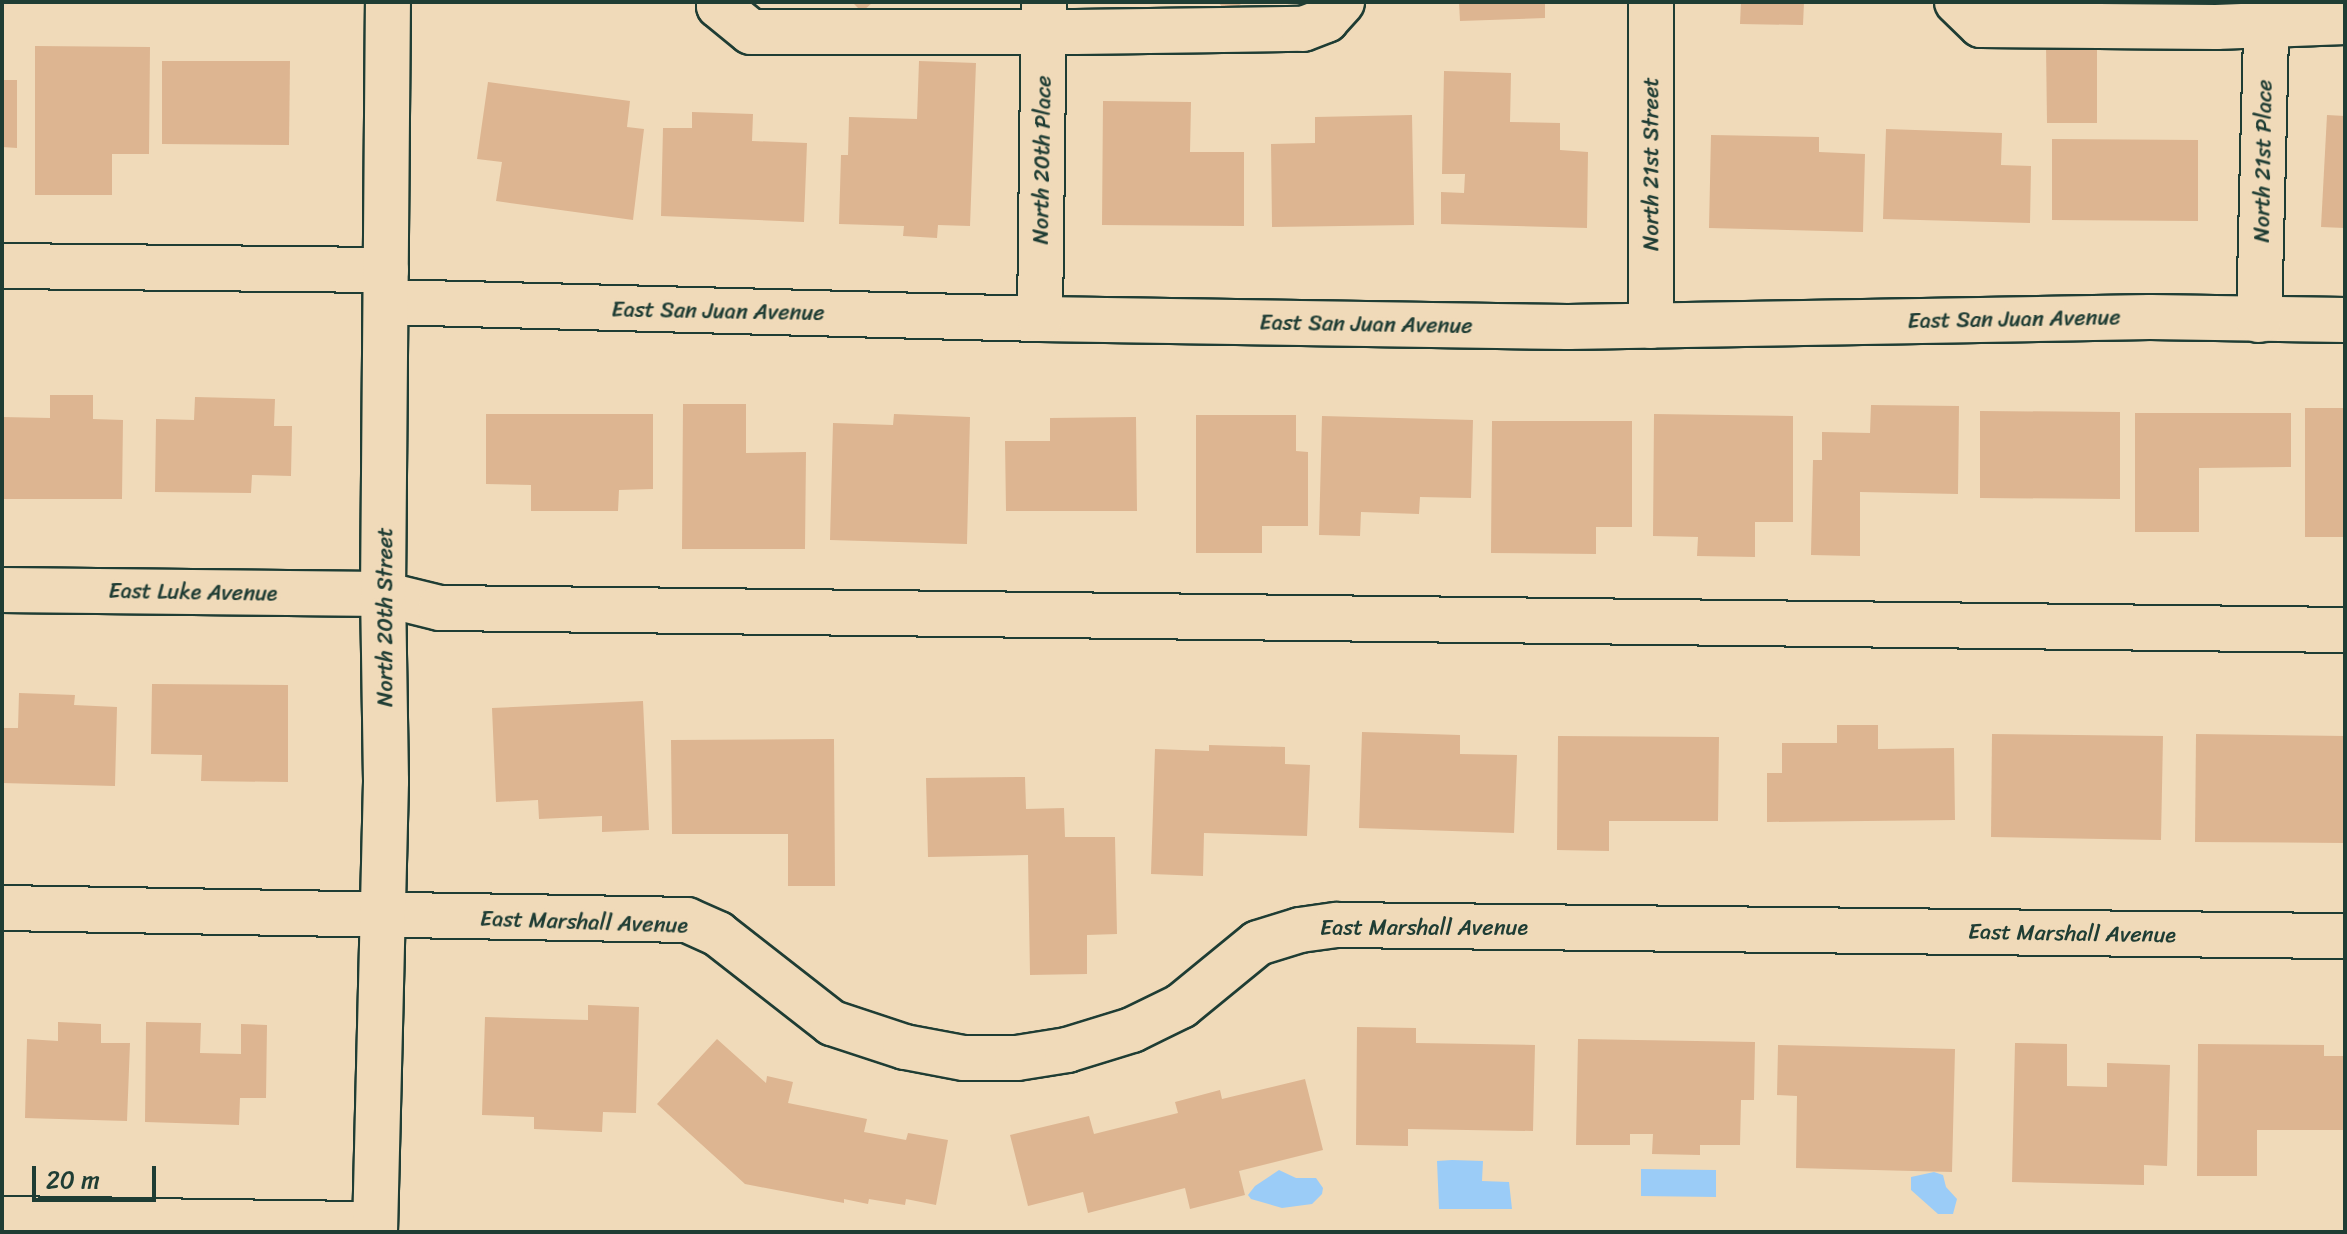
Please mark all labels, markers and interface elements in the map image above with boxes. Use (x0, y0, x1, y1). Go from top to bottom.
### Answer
street label: North 20th Place (1027, 75, 1057, 245)
street label: North 21st Street (1638, 77, 1664, 251)
street label: North 21st Place (2248, 79, 2278, 243)
street label: East San Juan Avenue (612, 296, 824, 326)
street label: East San Juan Avenue (1908, 304, 2120, 334)
street label: East San Juan Avenue (1260, 309, 1472, 339)
street label: North 20th Street (372, 527, 398, 707)
street label: East Luke Avenue (108, 577, 278, 607)
street label: East Marshall Avenue (480, 905, 688, 939)
street label: East Marshall Avenue (1320, 915, 1528, 941)
street label: East Marshall Avenue (1968, 918, 2176, 948)
scale bar (36, 1150, 160, 1200)
text: 20 m (46, 1159, 100, 1201)

